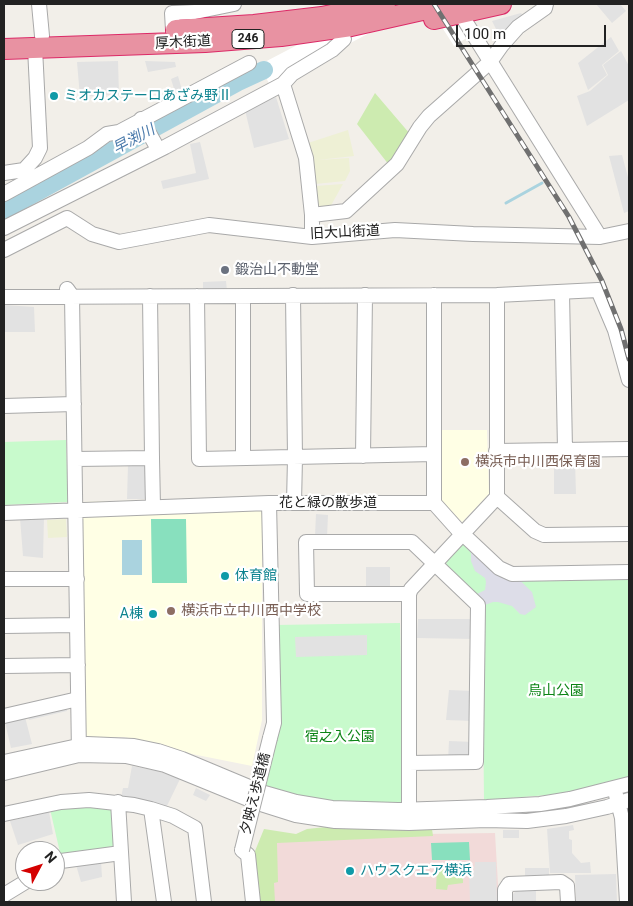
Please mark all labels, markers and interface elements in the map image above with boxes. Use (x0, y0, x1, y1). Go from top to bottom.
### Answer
scale bar (458, 15, 608, 47)
text: 100 m (464, 25, 506, 43)
road number: 246 (232, 30, 264, 48)
street label: 厚木街道 (155, 33, 211, 53)
place label: ミオカステーロあざみ野Ⅱ (64, 88, 232, 104)
marker: ミオカステーロあざみ野Ⅱ (48, 90, 60, 102)
water label: 早渕川 (110, 121, 158, 159)
street label: 旧大山街道 (310, 223, 380, 243)
place label: 鍛治山不動堂 (235, 262, 319, 278)
marker: 鍛治山不動堂 (219, 264, 231, 276)
place label: 横浜市中川西保育園 (475, 454, 601, 470)
marker: 横浜市中川西保育園 (459, 456, 471, 468)
street label: 花と緑の散歩道 (279, 495, 377, 511)
place label: 体育館 (235, 568, 277, 584)
marker: 体育館 (219, 570, 231, 582)
place label: 横浜市立中川西中学校 (181, 603, 321, 619)
marker: 横浜市立中川西中学校 (165, 605, 177, 617)
place label: A棟 (120, 606, 143, 622)
marker: A棟 (147, 608, 159, 620)
park label: 烏山公園 (528, 683, 584, 699)
park label: 宿之入公園 (305, 729, 375, 745)
street label: 夕映え歩道橋 (238, 751, 274, 837)
north arrow (15, 841, 65, 891)
text: N (41, 848, 60, 866)
place label: ハウスクエア横浜 (360, 863, 472, 879)
marker: ハウスクエア横浜 (344, 865, 356, 877)

